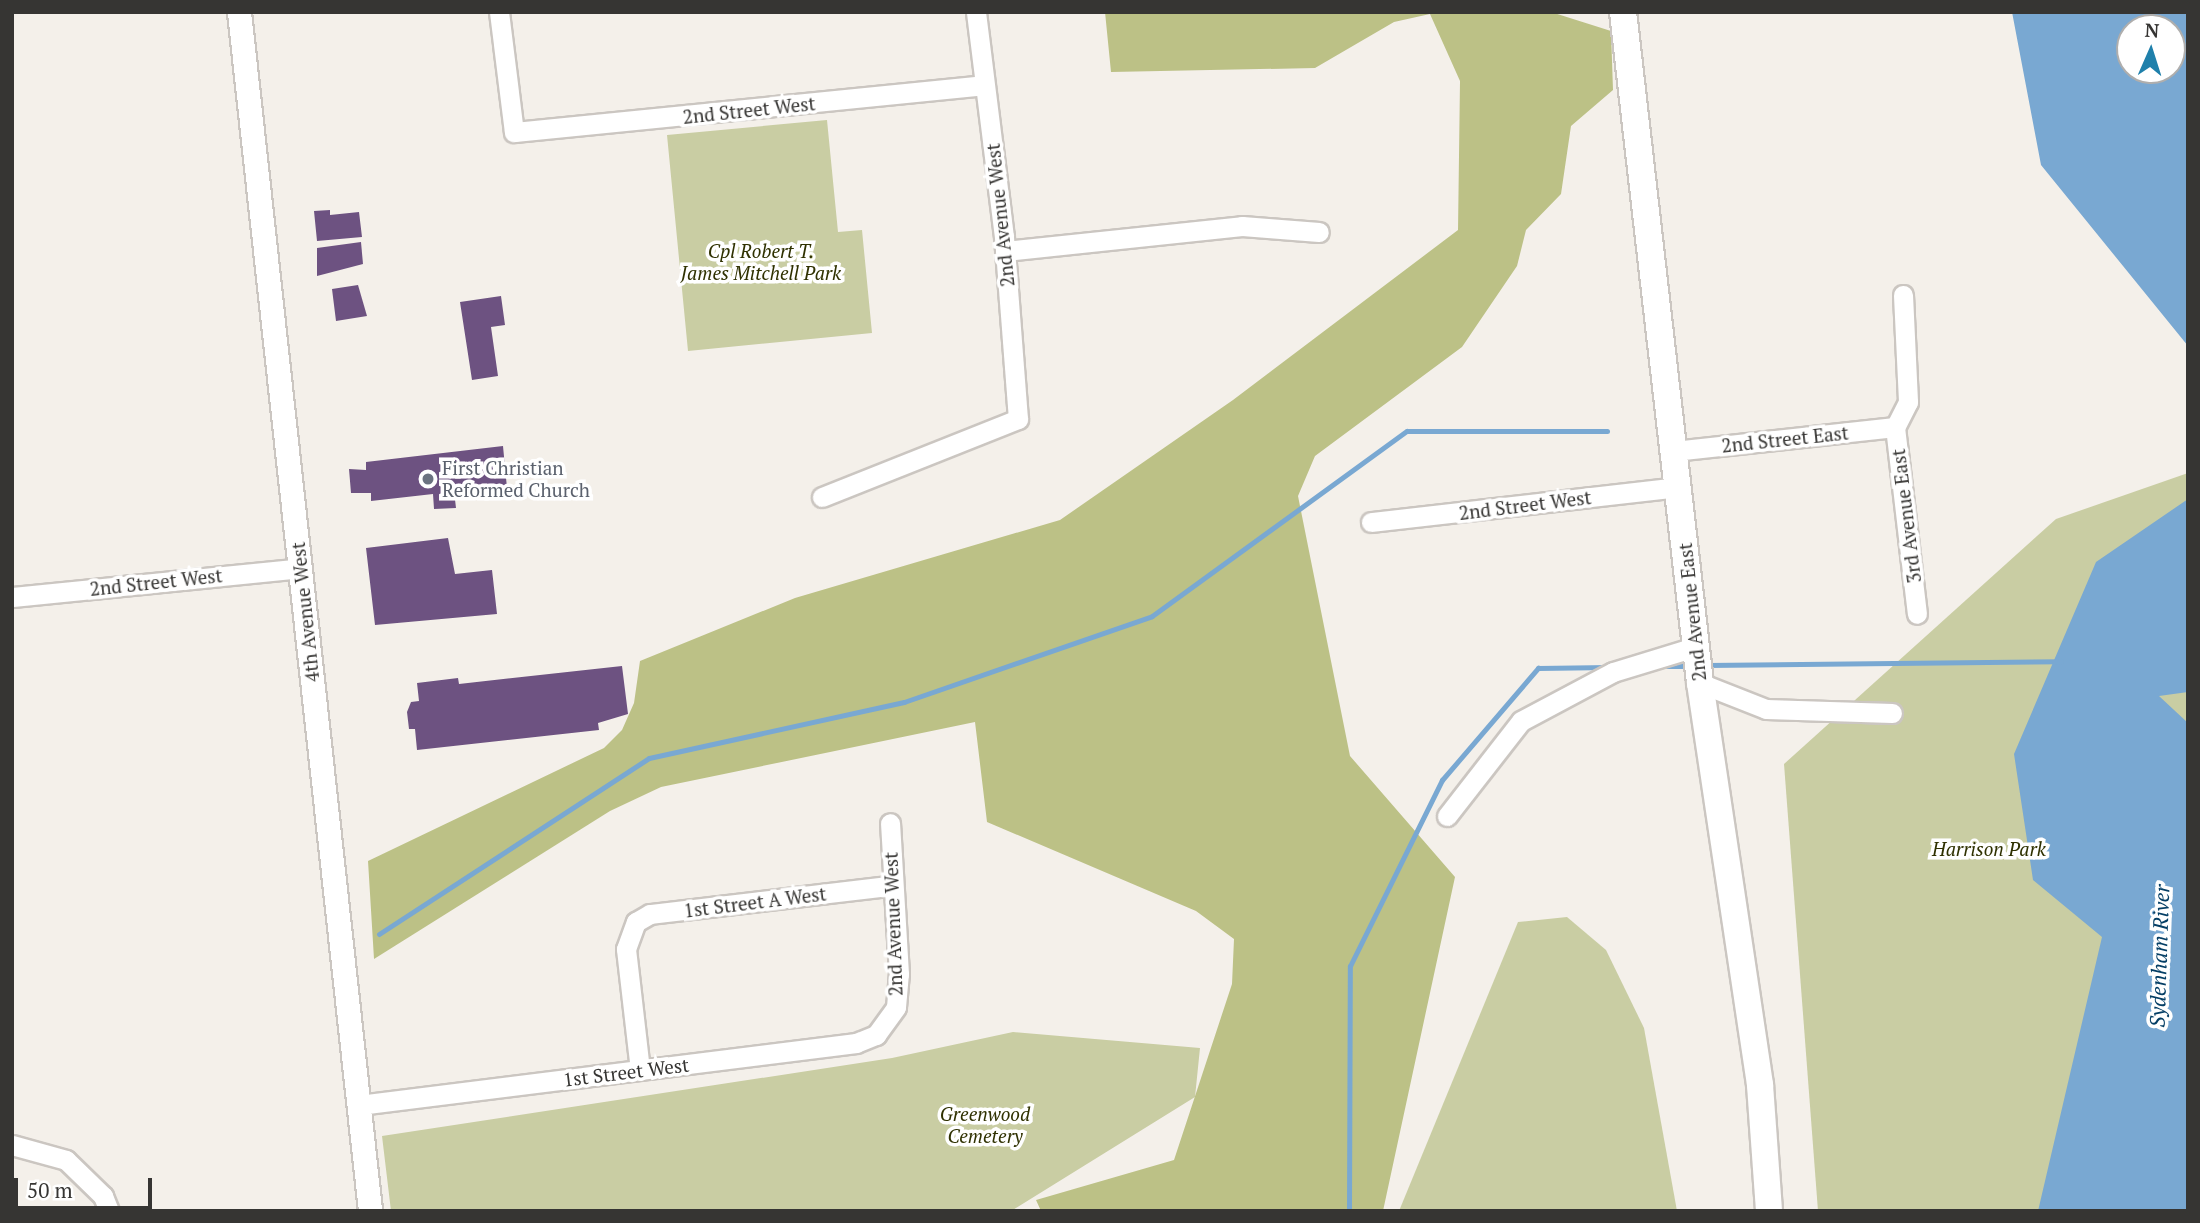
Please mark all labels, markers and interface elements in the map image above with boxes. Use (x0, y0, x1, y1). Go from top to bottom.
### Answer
north arrow (2116, 14, 2186, 84)
text: N (2144, 17, 2160, 42)
street label: 2nd Street West (682, 92, 816, 128)
street label: 2nd Avenue West (981, 142, 1019, 288)
park label: Cpl Robert T. James Mitchell Park (681, 240, 841, 284)
street label: 2nd Street East (1720, 421, 1850, 457)
street label: 3rd Avenue East (1886, 447, 1926, 585)
place label: First Christian Reformed Church (442, 457, 590, 501)
marker: First Christian Reformed Church (420, 471, 436, 487)
street label: 2nd Street West (1457, 486, 1593, 524)
street label: 4th Avenue West (286, 541, 324, 683)
street label: 2nd Avenue East (1673, 542, 1711, 682)
street label: 2nd Street West (89, 564, 223, 600)
park label: Harrison Park (1932, 838, 2046, 860)
street label: 2nd Avenue West (879, 851, 907, 997)
street label: 1st Street A West (682, 882, 828, 922)
water label: Sydenham River (2144, 884, 2174, 1028)
street label: 1st Street West (562, 1053, 690, 1091)
park label: Greenwood Cemetery (940, 1103, 1030, 1147)
scale bar (18, 1164, 156, 1208)
text: 50 m (27, 1176, 73, 1204)

